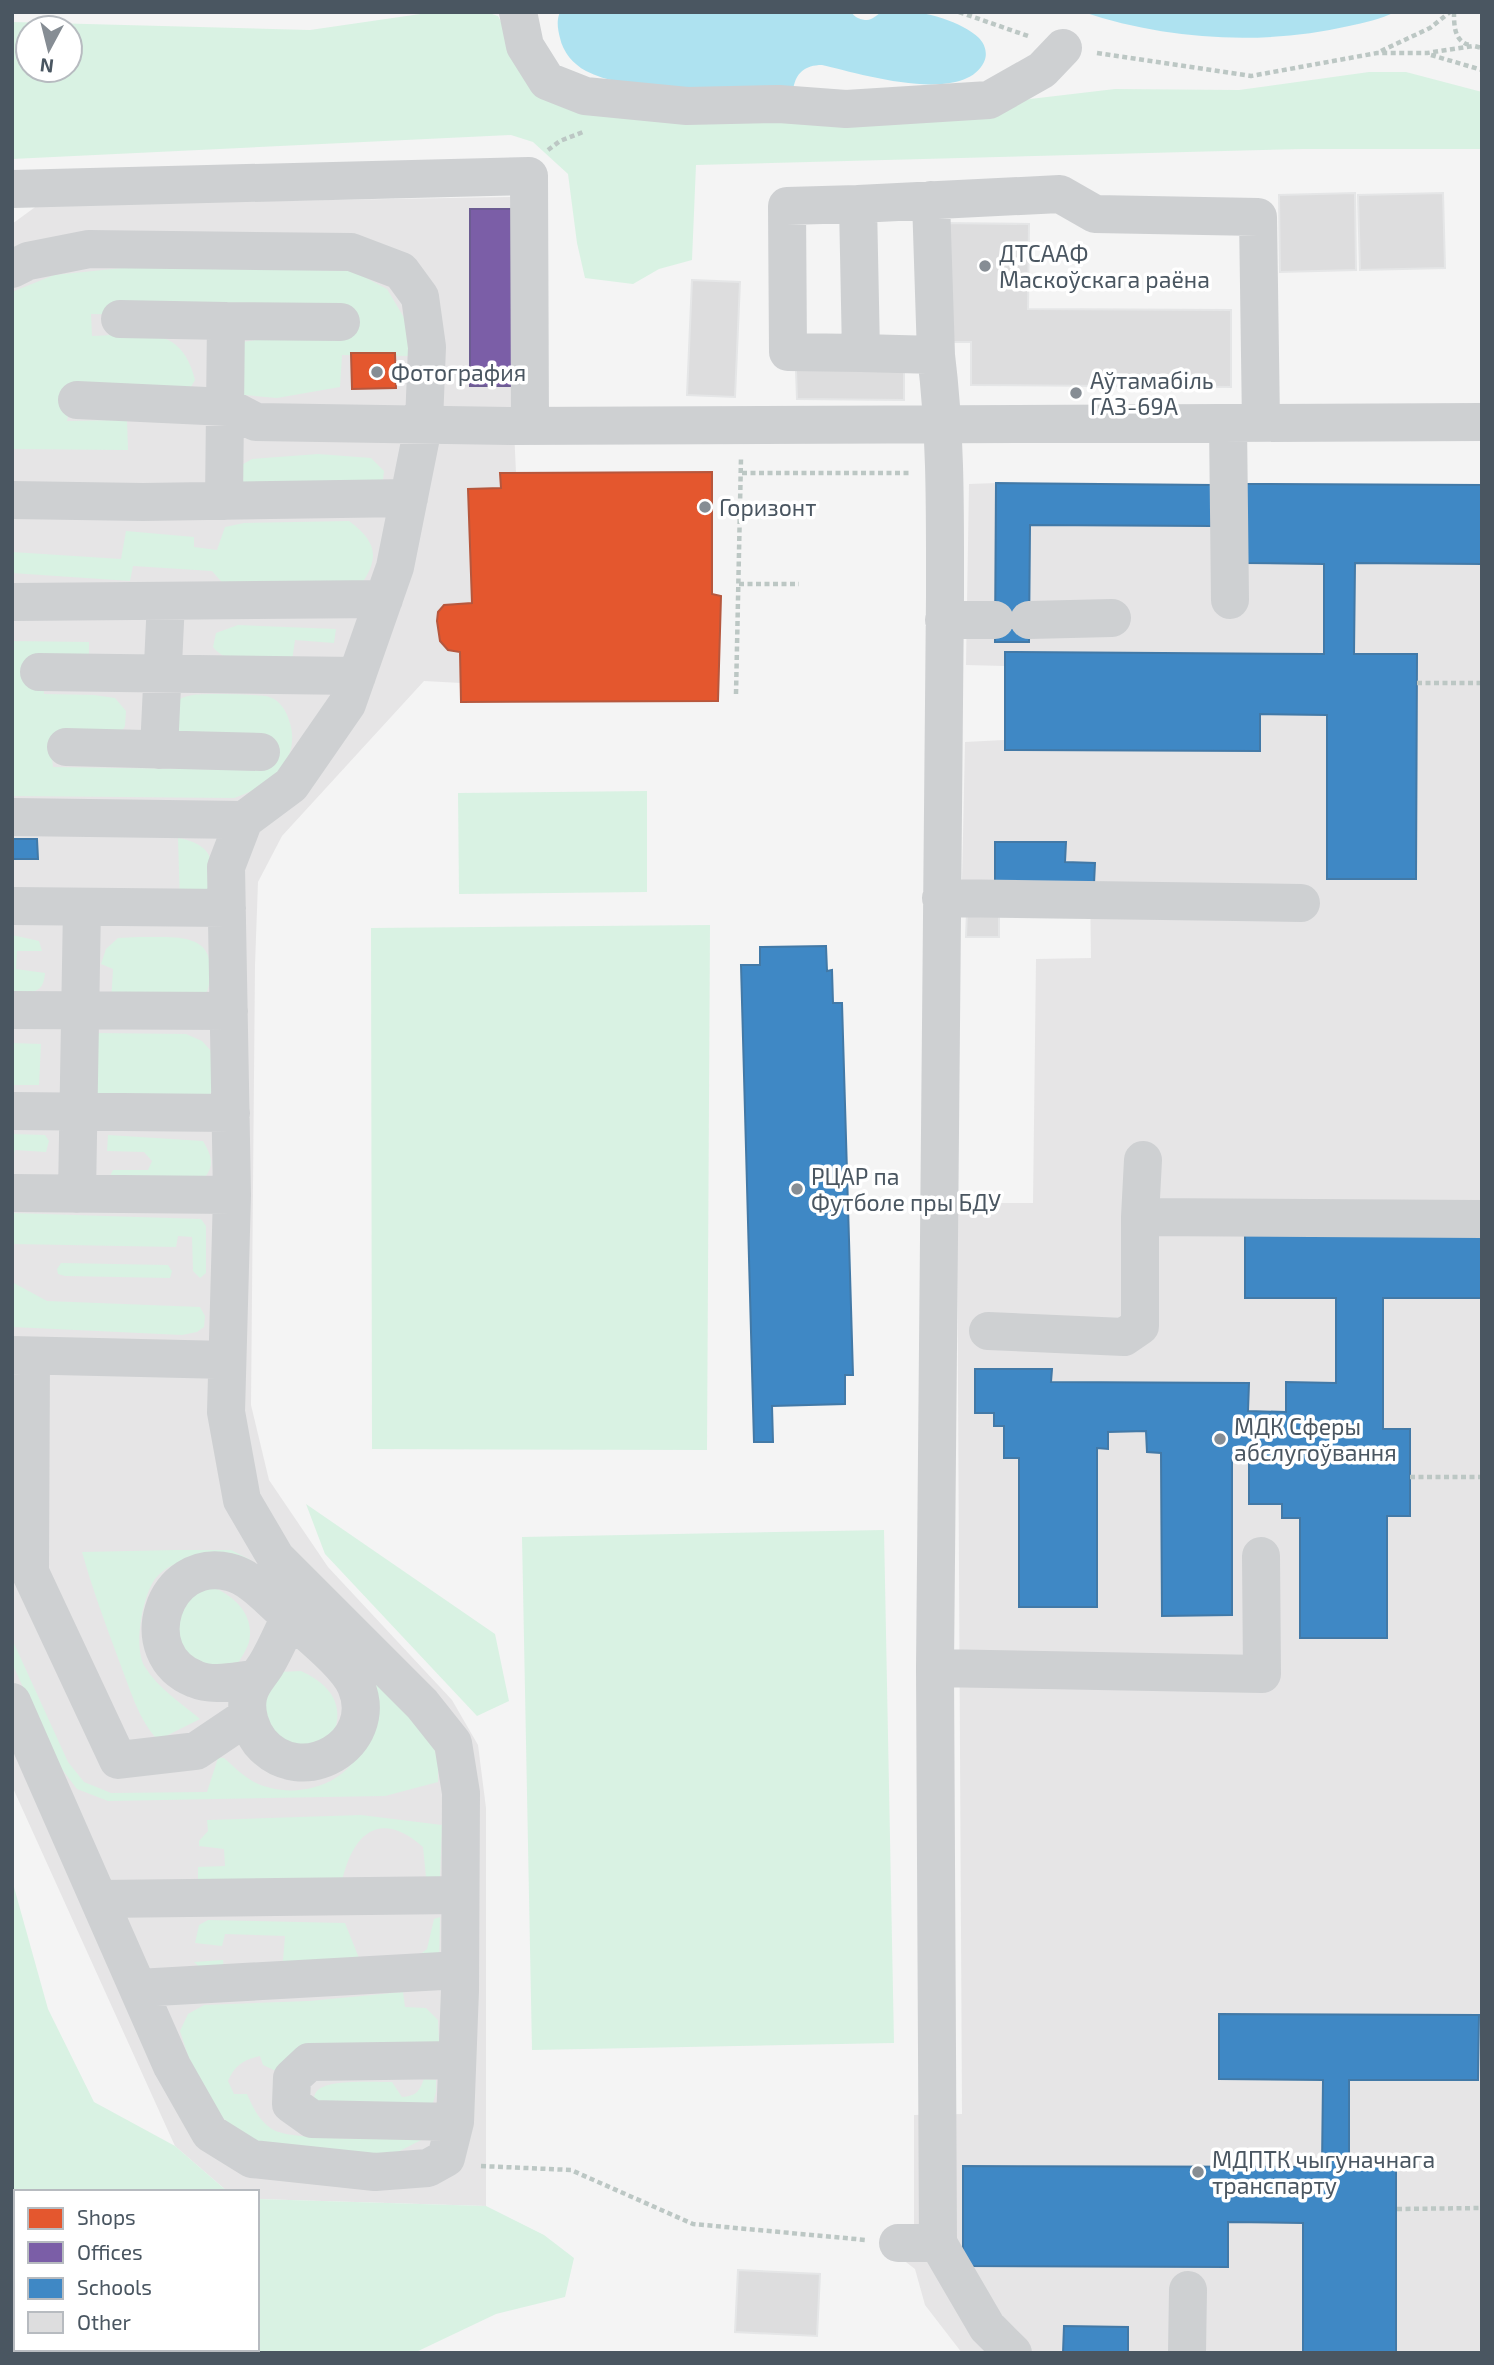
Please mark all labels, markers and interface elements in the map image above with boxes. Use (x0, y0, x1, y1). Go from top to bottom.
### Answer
north arrow (14, 14, 84, 84)
text: N (39, 54, 55, 79)
place label: ДТСААФ Маскоўскага раёна (999, 239, 1210, 294)
marker: ДТСААФ Маскоўскага раёна (977, 258, 993, 274)
place label: Фотография (391, 358, 526, 386)
marker: Фотография (369, 364, 385, 380)
place label: Аўтамабіль ГАЗ-69А (1090, 366, 1214, 420)
marker: Аўтамабіль ГАЗ-69А (1068, 385, 1084, 401)
place label: Горизонт (719, 493, 817, 521)
marker: Горизонт (697, 499, 713, 515)
place label: РЦАР па Футболе пры БДУ (811, 1162, 1001, 1217)
marker: РЦАР па Футболе пры БДУ (789, 1181, 805, 1197)
place label: МДК Сферы абслугоўвання (1234, 1412, 1397, 1467)
marker: МДК Сферы абслугоўвання (1212, 1431, 1228, 1447)
place label: МДПТК чыгуначнага транспарту (1212, 2145, 1435, 2200)
marker: МДПТК чыгуначнага транспарту (1190, 2164, 1206, 2180)
legend (14, 2190, 259, 2351)
text: Shops (77, 2204, 136, 2229)
text: Offices (77, 2239, 143, 2264)
text: Schools (77, 2274, 152, 2299)
text: Other (77, 2309, 132, 2334)

